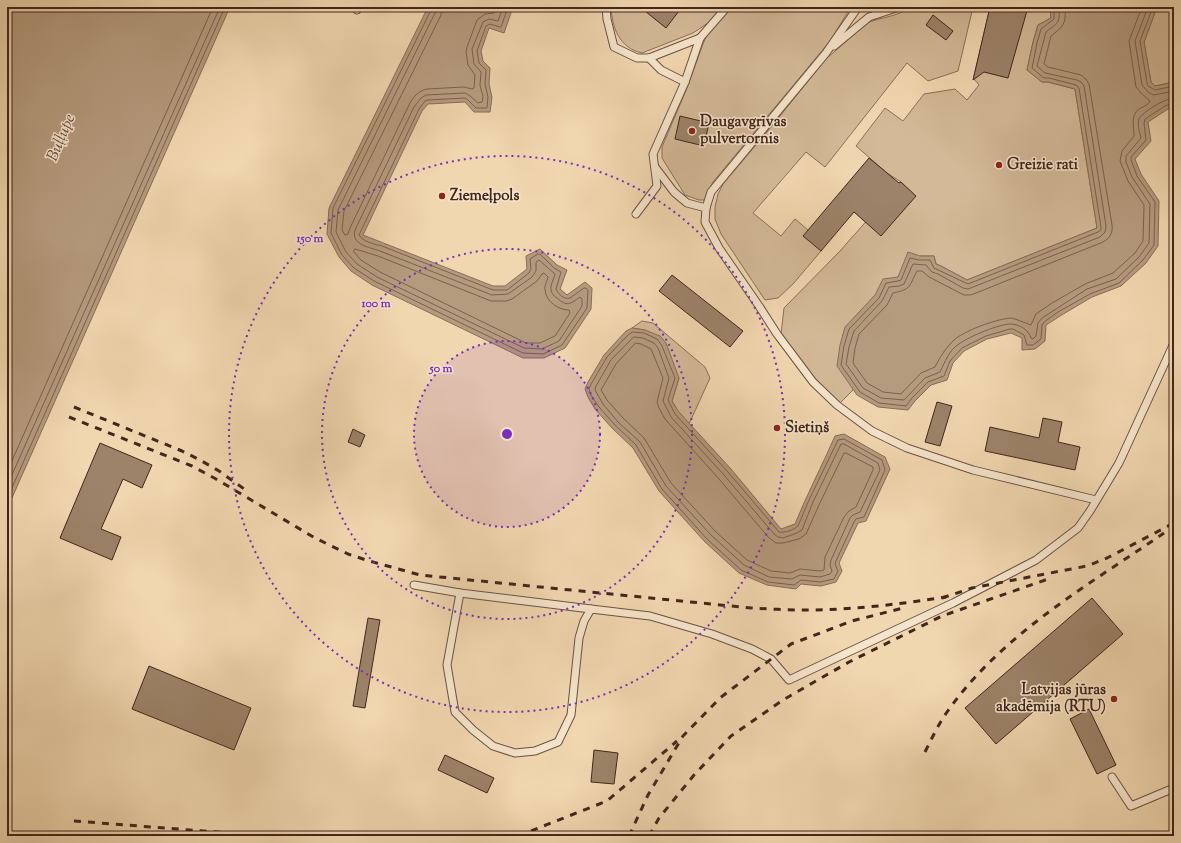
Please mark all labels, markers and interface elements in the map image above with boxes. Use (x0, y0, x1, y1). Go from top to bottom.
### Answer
water label: Buļļupe (42, 111, 82, 165)
place label: Daugavgrīvas pulvertornis (700, 112, 787, 150)
marker: Daugavgrīvas pulvertornis (687, 126, 697, 136)
place label: Greizie rati (1007, 155, 1079, 176)
marker: Greizie rati (994, 160, 1004, 170)
place label: Ziemeļpols (450, 186, 519, 207)
marker: Ziemeļpols (437, 191, 447, 201)
text: 150 m (295, 230, 324, 248)
text: 100 m (360, 295, 391, 313)
text: 50 m (429, 360, 453, 378)
place label: Sietiņš (785, 418, 829, 439)
marker: Sietiņš (772, 423, 782, 433)
centre of rings (500, 427, 514, 441)
place label: Latvijas jūras akadēmija (RTU) (996, 680, 1106, 718)
marker: Latvijas jūras akadēmija (RTU) (1109, 694, 1119, 704)

